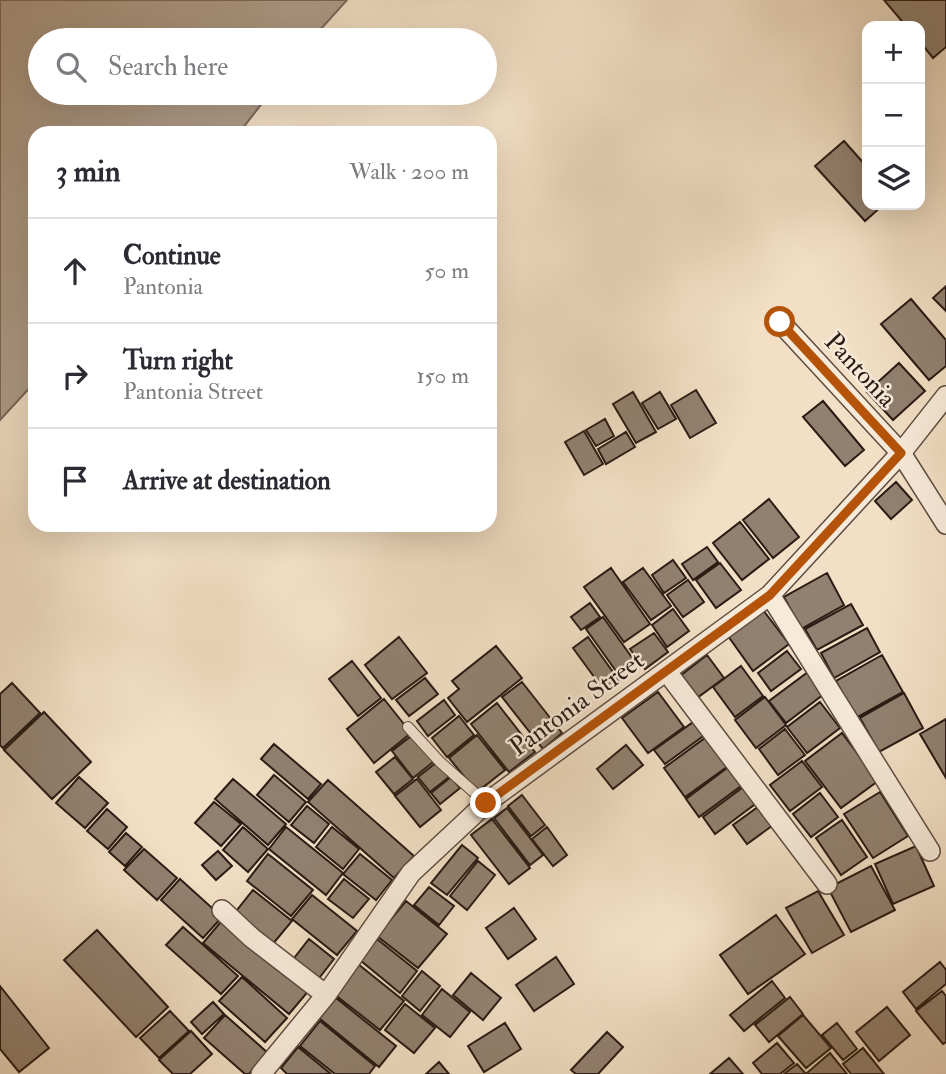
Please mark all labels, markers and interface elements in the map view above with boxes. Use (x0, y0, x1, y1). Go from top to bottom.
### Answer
map controls (862, 21, 925, 210)
button: + (862, 21, 925, 84)
search box (28, 28, 497, 105)
icon: search (52, 48, 90, 86)
text: Search here (108, 51, 228, 83)
button: − (862, 84, 925, 147)
button: layers (862, 147, 925, 210)
text: 3 min (56, 153, 121, 190)
text: Walk · 200 m (349, 157, 469, 186)
text: Continue (123, 240, 221, 272)
icon: ahead (56, 252, 94, 290)
text: 50 m (425, 256, 469, 285)
text: Pantonia (123, 272, 203, 301)
route start (764, 306, 795, 337)
street label: Pantonia (817, 326, 903, 414)
text: Turn right (123, 345, 233, 377)
icon: right (56, 357, 94, 395)
text: 150 m (416, 361, 469, 390)
text: Pantonia Street (123, 377, 263, 406)
icon: arrive (56, 462, 94, 500)
text: Arrive at destination (123, 465, 331, 497)
street label: Pantonia Street (503, 644, 651, 764)
route end (470, 787, 501, 818)

